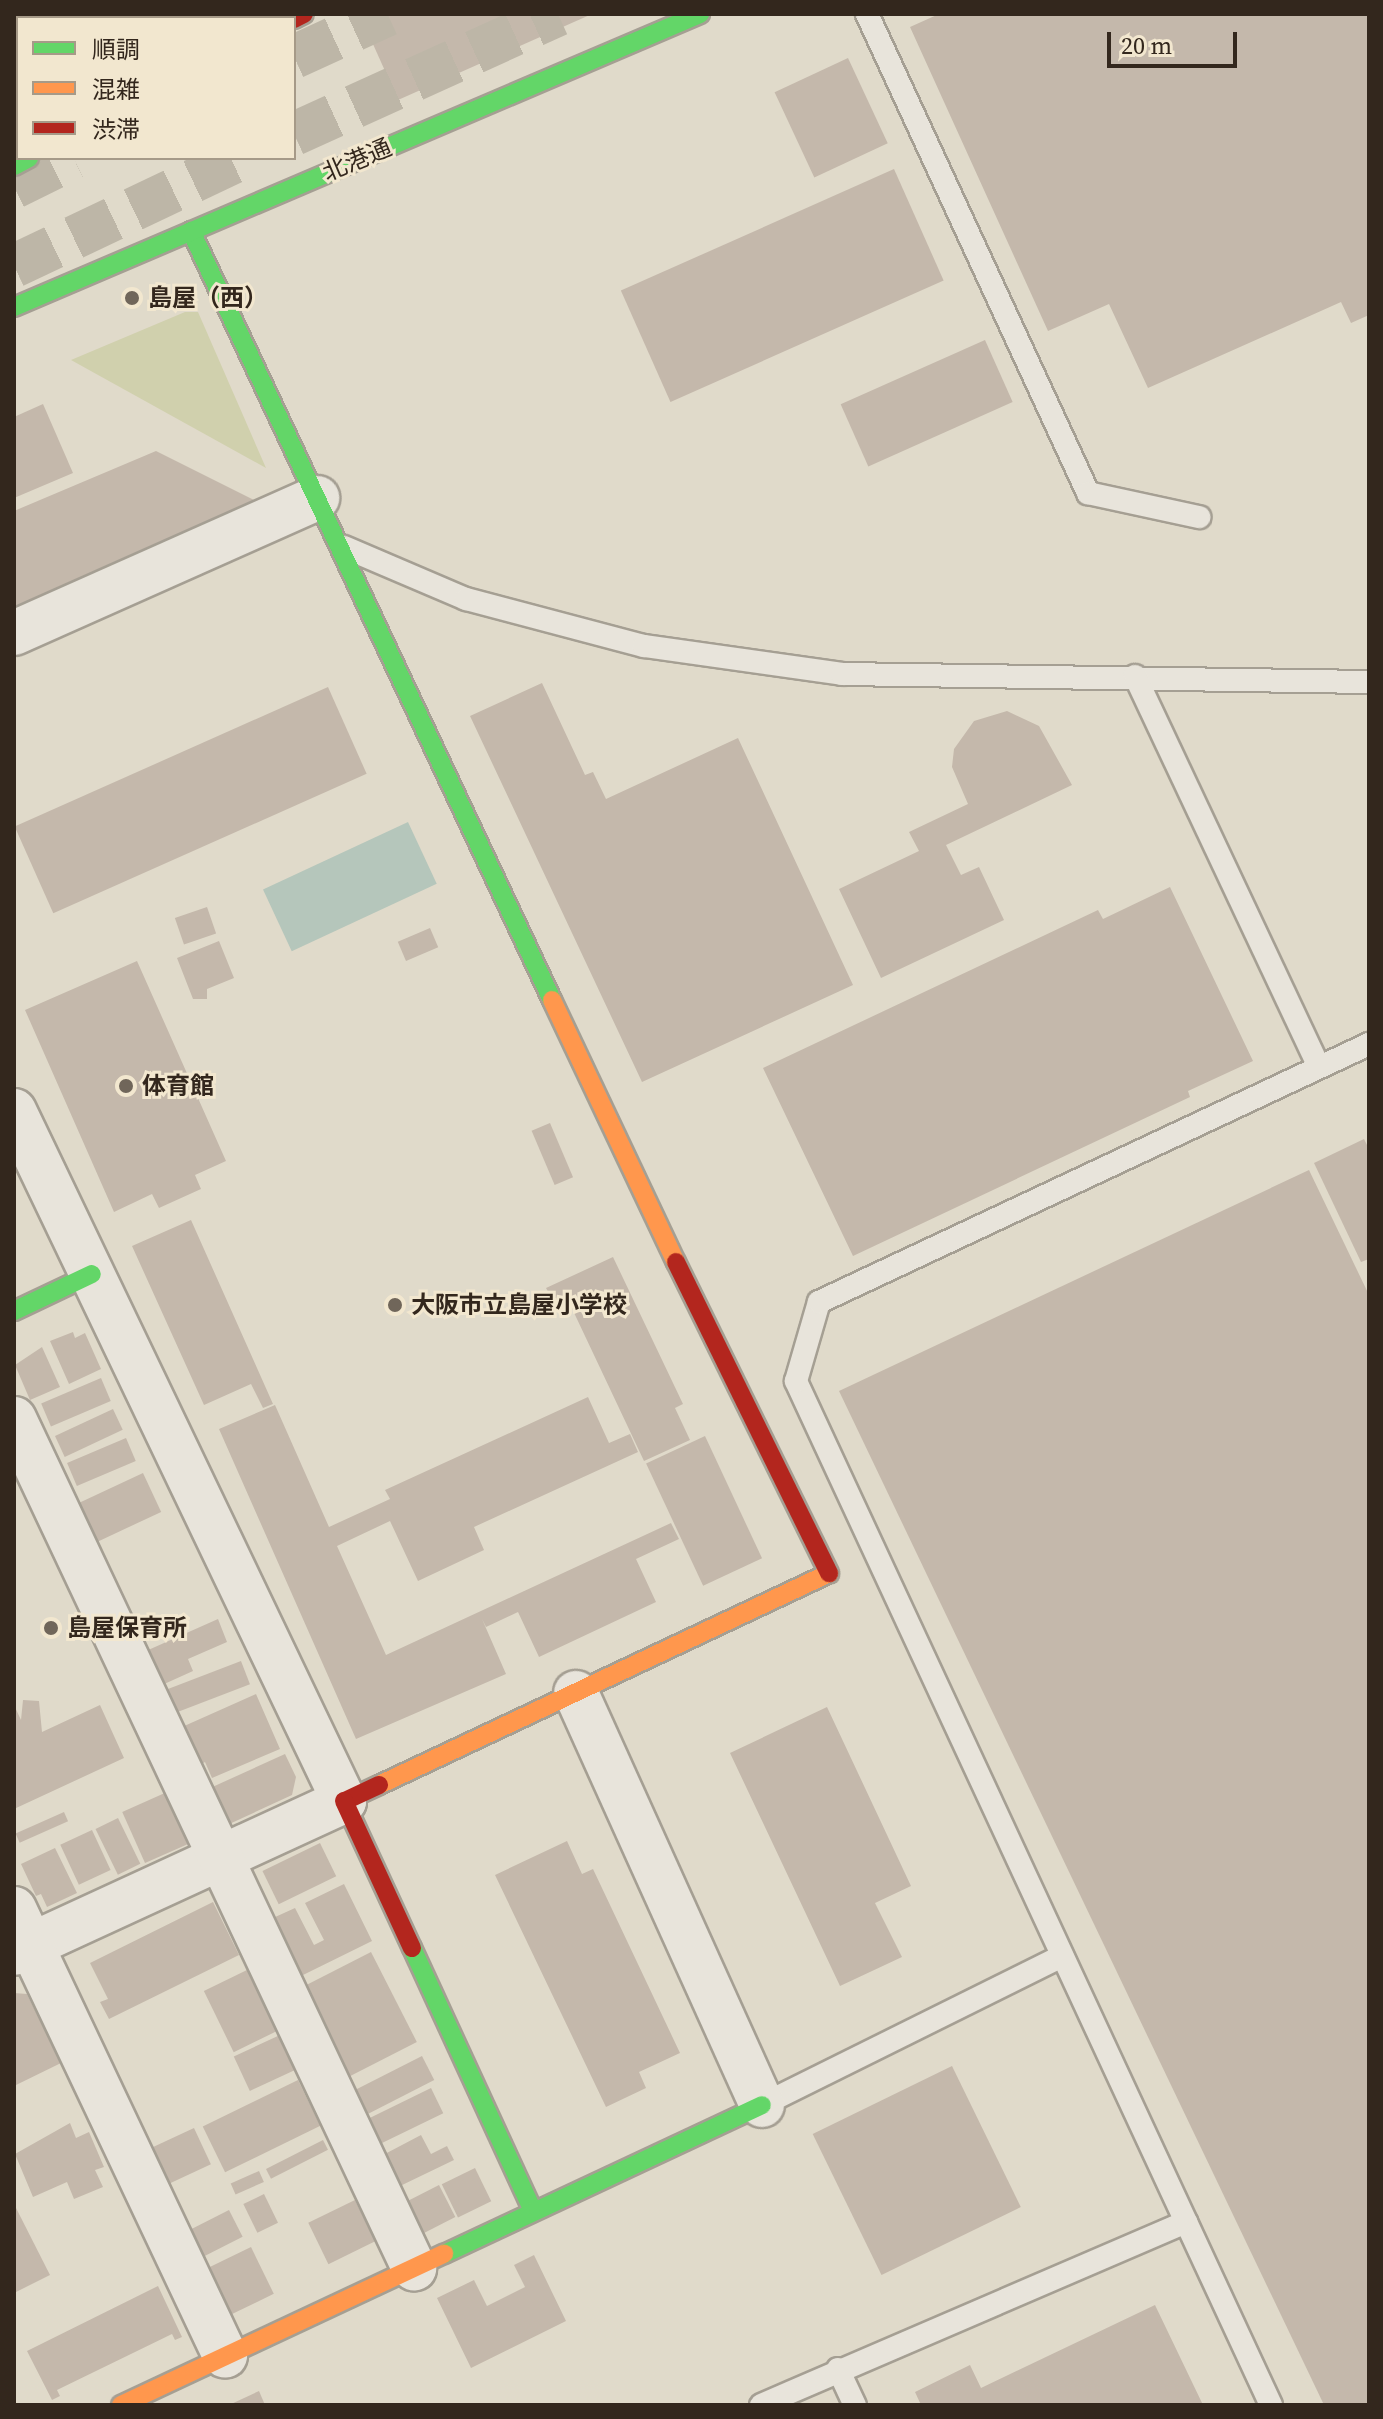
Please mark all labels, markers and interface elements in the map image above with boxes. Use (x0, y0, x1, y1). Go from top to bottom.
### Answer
legend (16, 16, 296, 160)
scale bar (1111, 16, 1241, 66)
text: 20 m (1121, 29, 1172, 62)
text: 順調 (92, 33, 140, 66)
text: 混雑 (92, 73, 140, 106)
text: 渋滞 (92, 113, 140, 146)
street label: 北港通 (318, 133, 396, 187)
place label: 島屋（西） (148, 284, 268, 312)
marker: 島屋（西） (123, 289, 141, 307)
place label: 体育館 (142, 1072, 214, 1100)
marker: 体育館 (117, 1077, 135, 1095)
place label: 大阪市立島屋小学校 (411, 1291, 627, 1319)
marker: 大阪市立島屋小学校 (386, 1296, 404, 1314)
place label: 島屋保育所 (67, 1614, 187, 1642)
marker: 島屋保育所 (42, 1619, 60, 1637)

